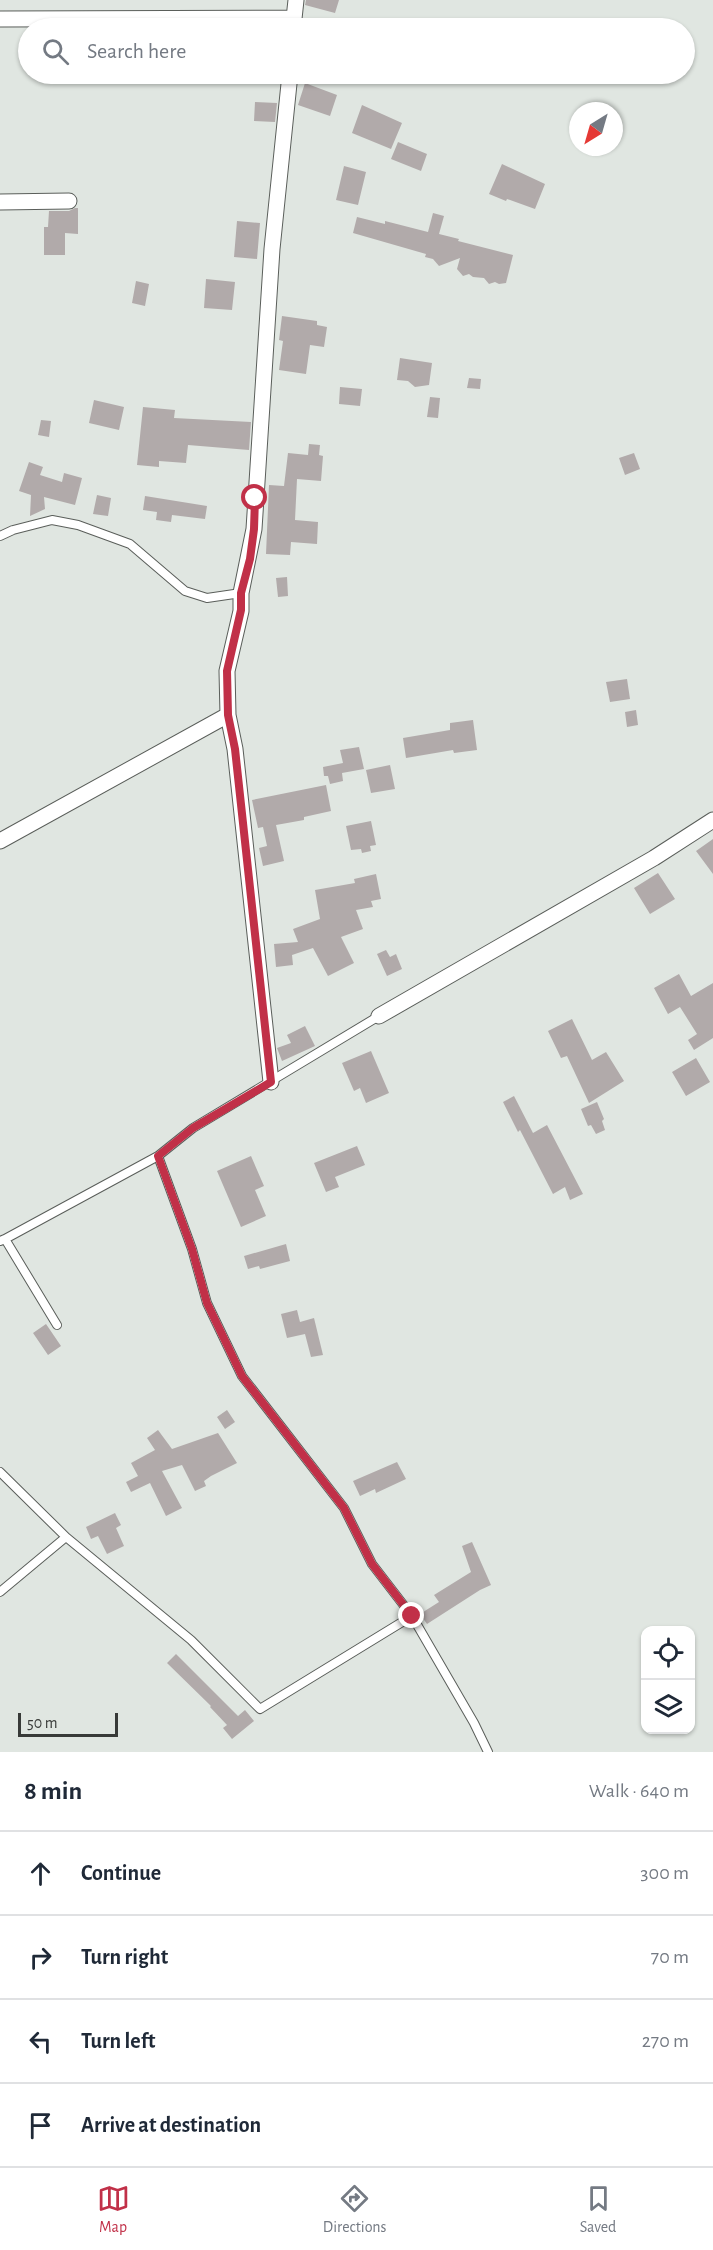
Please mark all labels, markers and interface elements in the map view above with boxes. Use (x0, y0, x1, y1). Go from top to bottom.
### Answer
search box (18, 18, 695, 84)
icon: search (39, 35, 72, 68)
text: Search here (87, 40, 186, 62)
north arrow (569, 102, 623, 156)
route start (241, 484, 267, 510)
route end (398, 1602, 424, 1628)
map controls (641, 1626, 695, 1734)
button: locate (641, 1626, 695, 1680)
button: layers (641, 1680, 695, 1734)
scale bar (18, 1710, 118, 1738)
text: 50 m (27, 1715, 58, 1731)
text: 8 min (24, 1778, 82, 1804)
text: Walk · 640 m (589, 1781, 689, 1801)
icon: ahead (24, 1857, 57, 1890)
text: Continue (81, 1862, 161, 1884)
text: 300 m (640, 1863, 689, 1883)
icon: right (24, 1941, 57, 1974)
text: Turn right (81, 1946, 168, 1968)
text: 70 m (651, 1947, 689, 1967)
icon: left (24, 2025, 57, 2058)
text: Turn left (81, 2030, 155, 2052)
text: 270 m (642, 2031, 689, 2051)
icon: arrive (24, 2109, 57, 2142)
text: Arrive at destination (81, 2114, 261, 2136)
tab: Map (97, 2182, 130, 2237)
tab: Directions (323, 2182, 387, 2237)
tab: Saved (580, 2182, 616, 2237)

